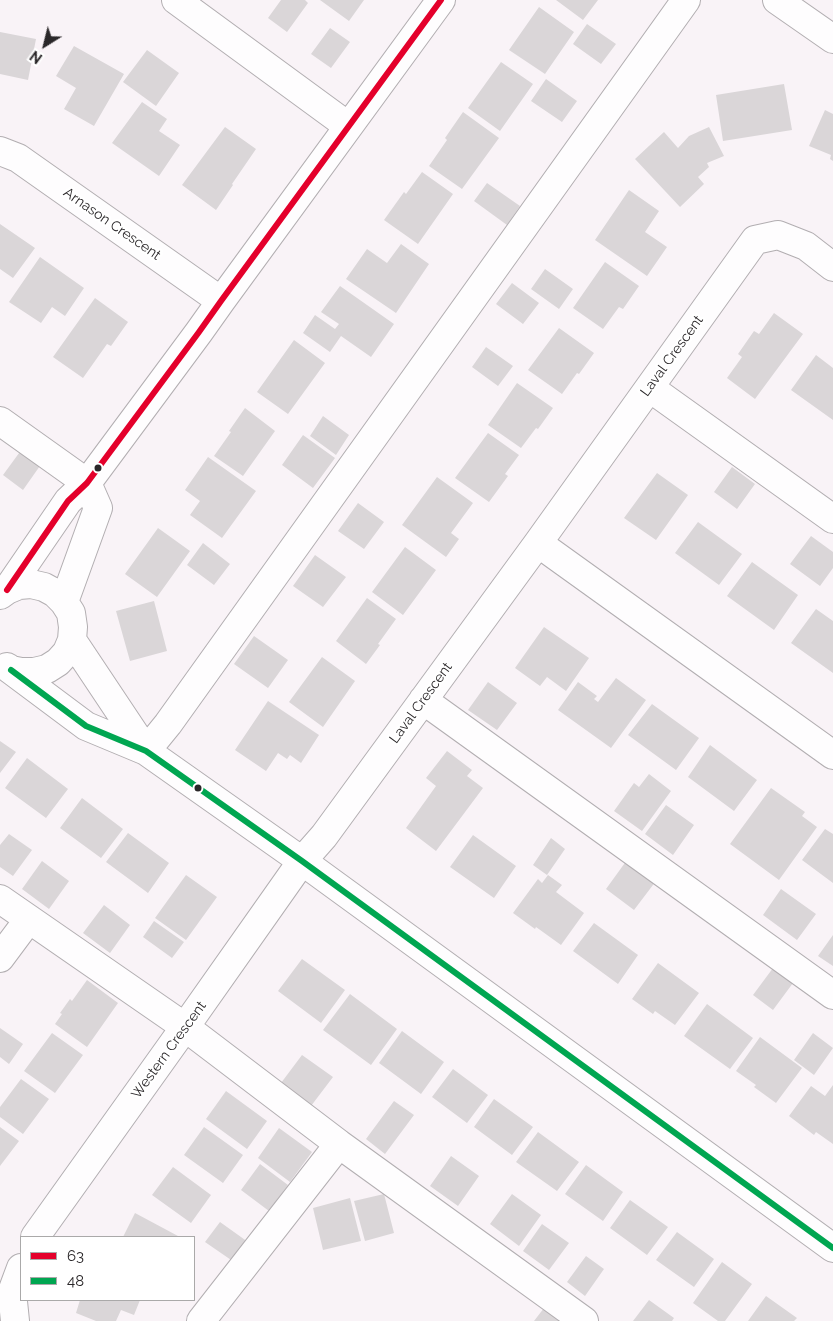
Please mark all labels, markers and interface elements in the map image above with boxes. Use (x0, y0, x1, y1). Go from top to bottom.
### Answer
north arrow (20, 20, 70, 70)
text: N (27, 48, 45, 67)
street label: Arnason Crescent (60, 184, 164, 264)
street label: Laval Crescent (637, 312, 707, 400)
unlabelled marker (93, 463, 103, 473)
street label: Laval Crescent (386, 659, 456, 747)
unlabelled marker (193, 783, 203, 793)
street label: Western Crescent (128, 998, 210, 1102)
legend (20, 1236, 195, 1301)
text: 63 (67, 1247, 84, 1265)
text: 48 (67, 1272, 84, 1290)

